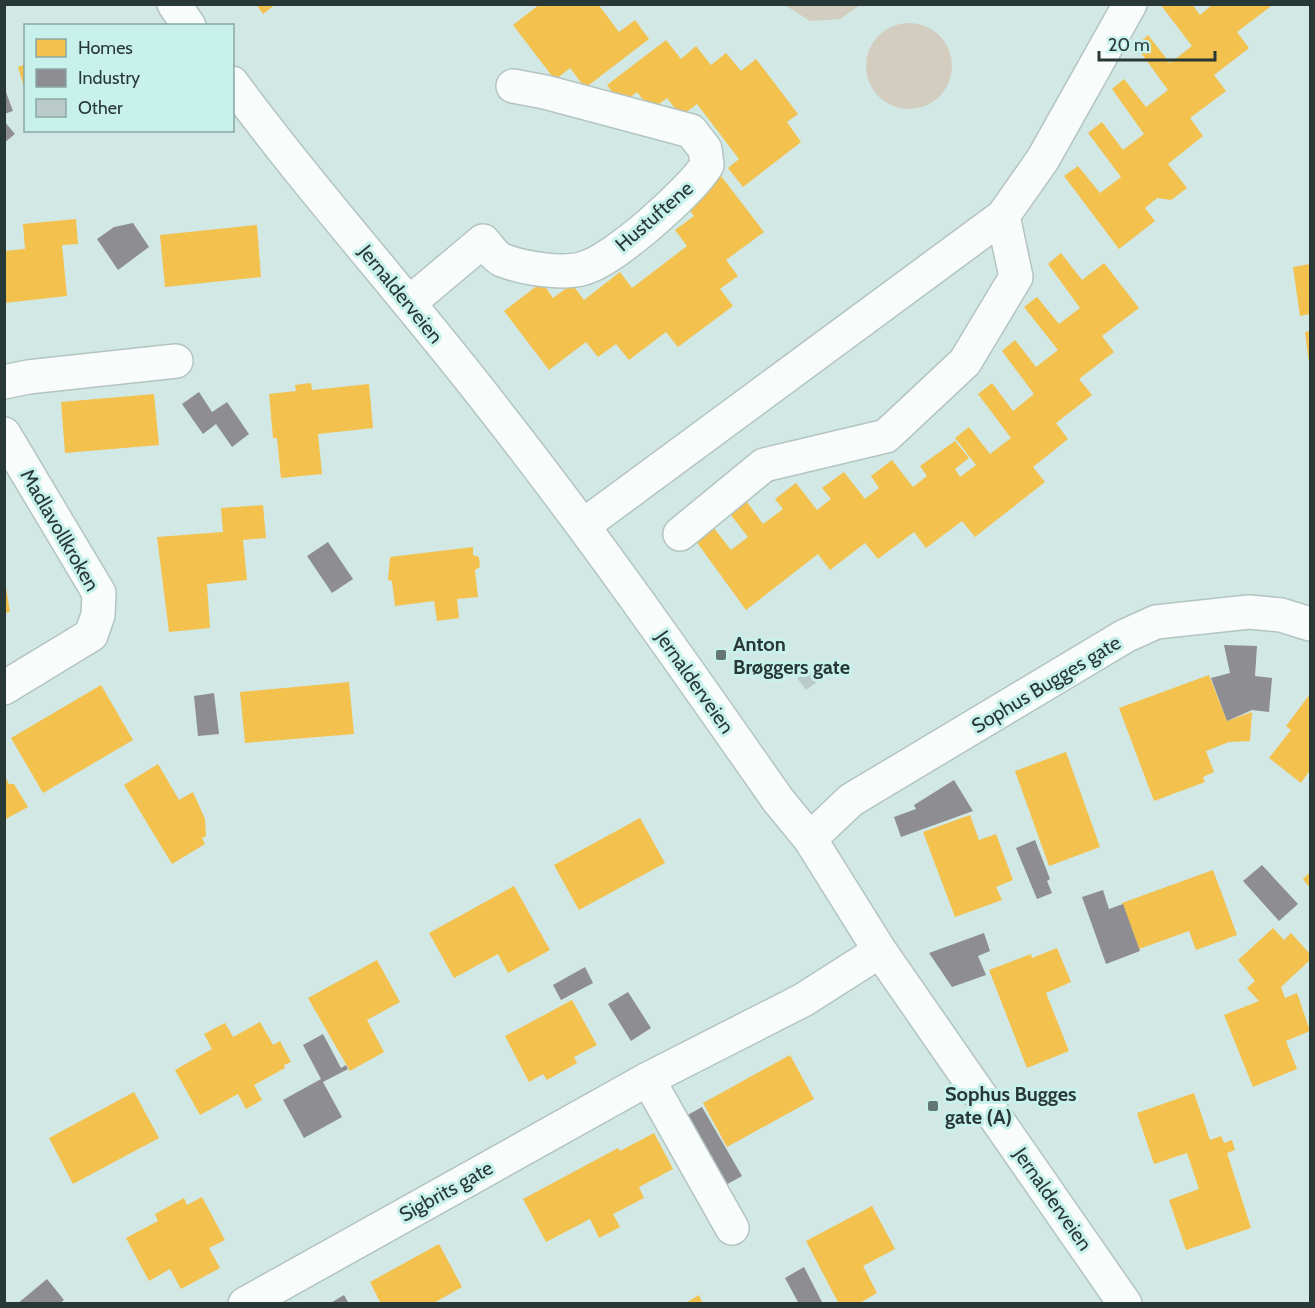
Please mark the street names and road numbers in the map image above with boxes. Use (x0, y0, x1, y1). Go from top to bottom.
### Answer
street label: Hustuftene (610, 176, 698, 256)
street label: Jernalderveien (353, 239, 448, 348)
street label: Madlavollkroken (15, 465, 105, 595)
street label: Jernalderveien (650, 625, 739, 738)
street label: Sophus Bugges gate (967, 630, 1125, 738)
street label: Jernalderveien (1008, 1142, 1097, 1255)
street label: Sigbrits gate (395, 1155, 497, 1227)

